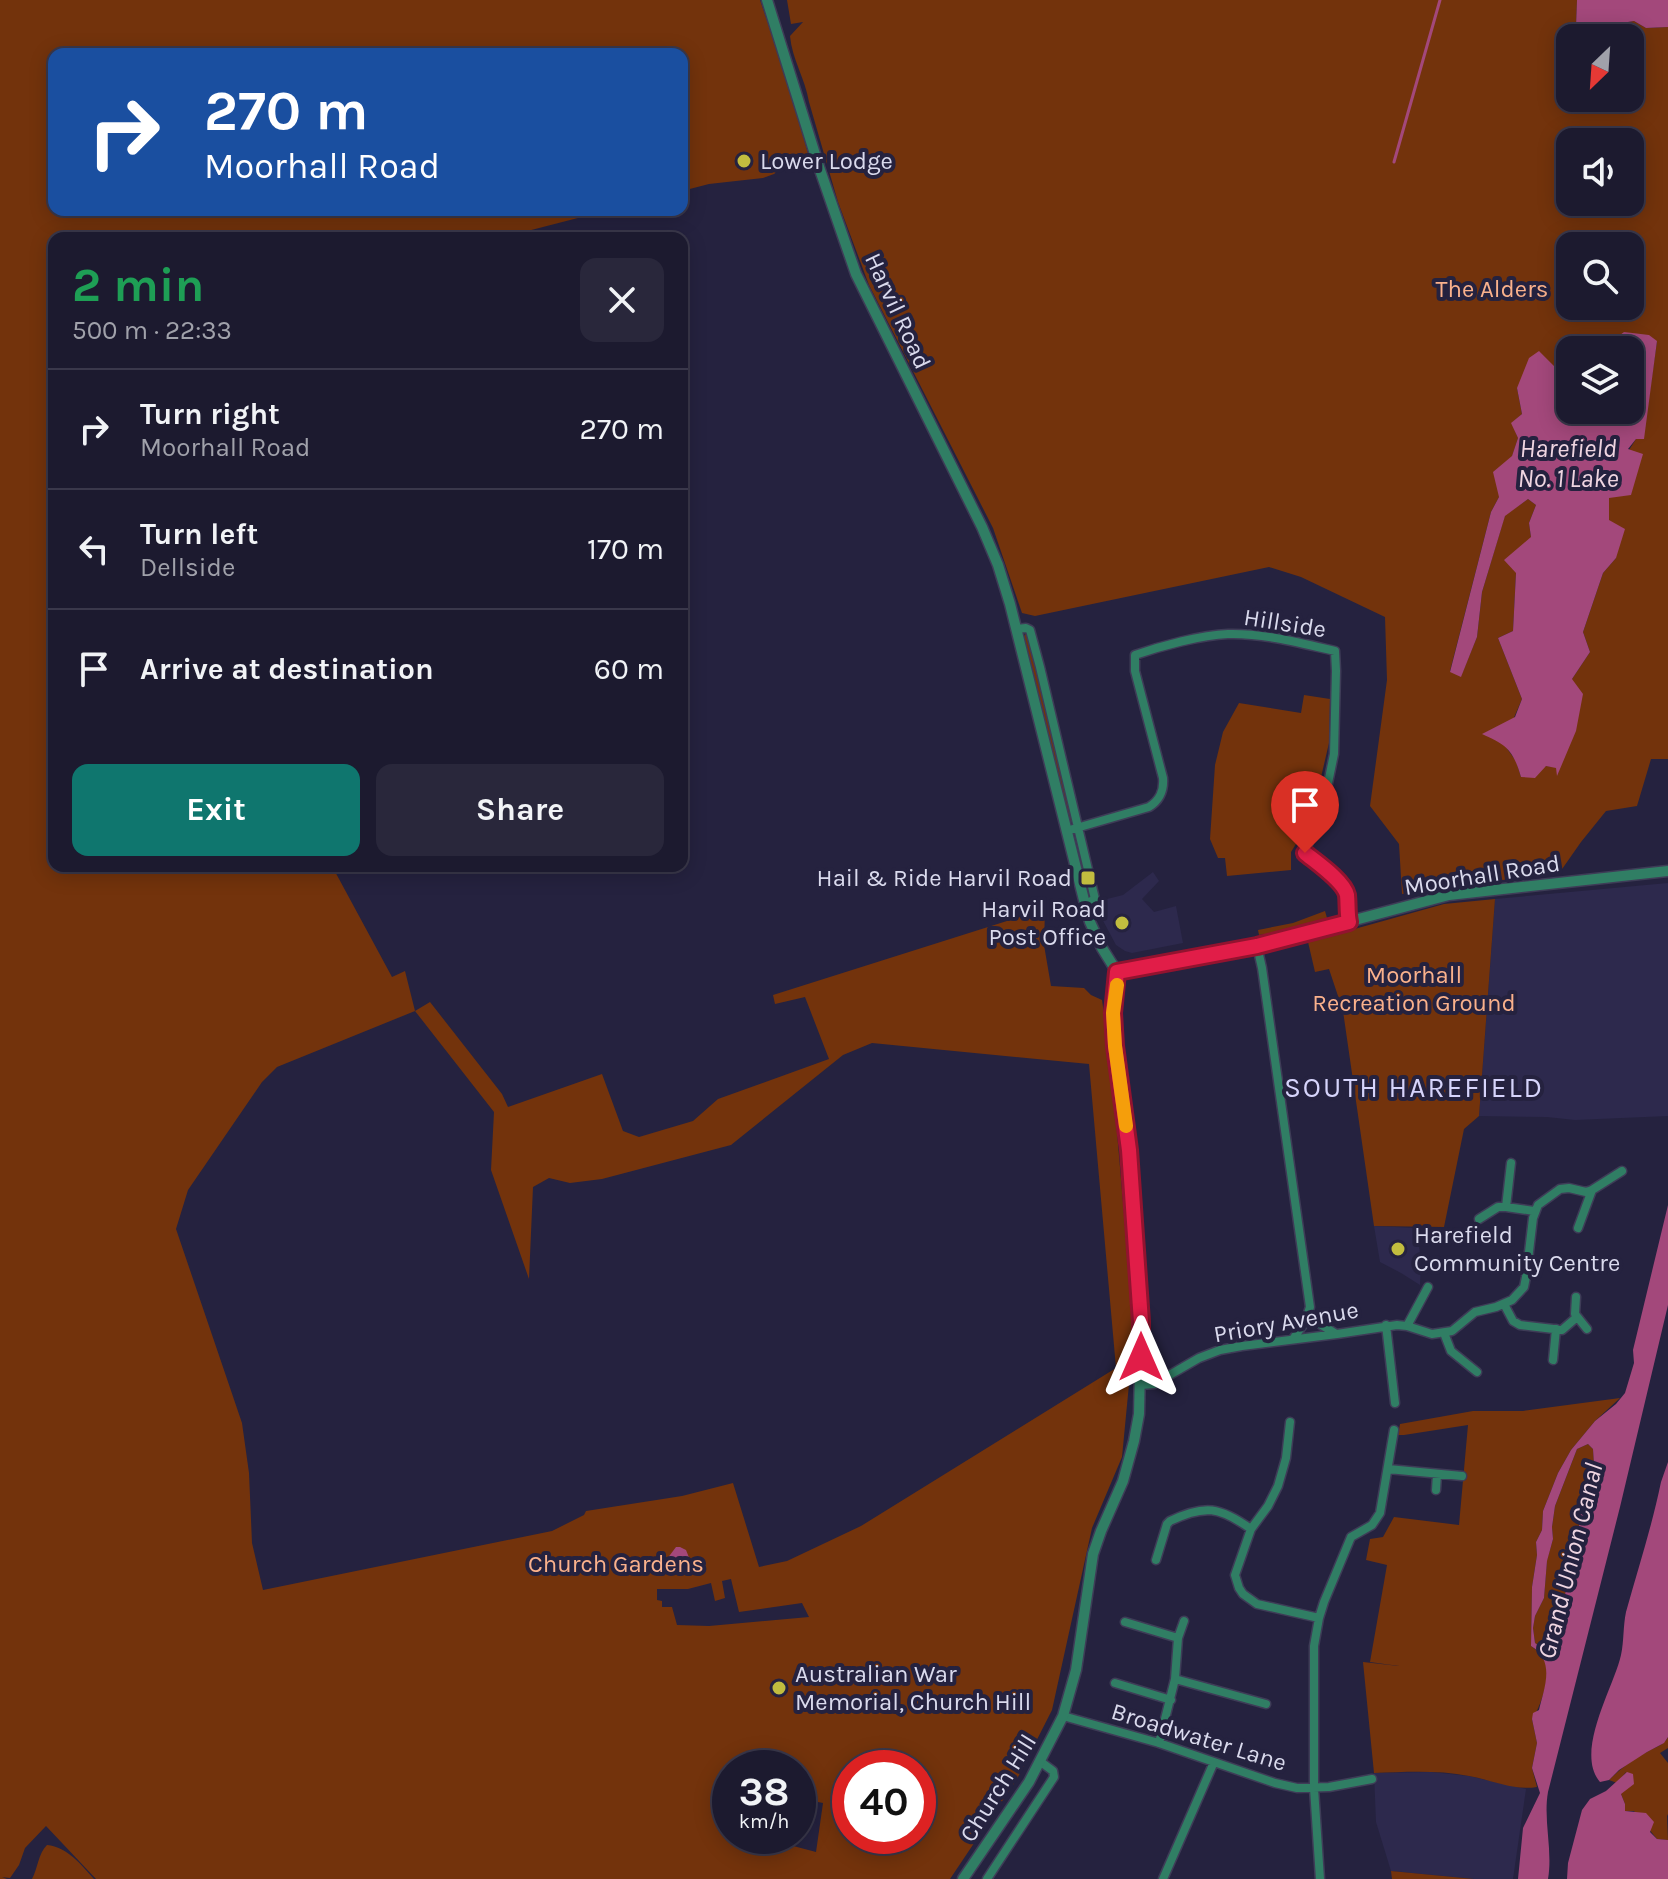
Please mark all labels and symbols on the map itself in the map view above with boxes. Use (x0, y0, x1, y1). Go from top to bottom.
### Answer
north arrow (1556, 24, 1644, 112)
place label: Lower Lodge (760, 147, 893, 175)
marker: Lower Lodge (735, 152, 753, 170)
street label: Harvil Road (859, 249, 937, 373)
park label: The Alders (1436, 275, 1548, 303)
water label: Harefield No. 1 Lake (1517, 433, 1619, 494)
street label: Hillside (1242, 603, 1328, 643)
pin (1271, 771, 1339, 853)
street label: Moorhall Road (1402, 849, 1562, 901)
place label: Hail & Ride Harvil Road (817, 864, 1072, 892)
marker: Hail & Ride Harvil Road (1079, 869, 1097, 887)
place label: Harvil Road Post Office (981, 895, 1106, 951)
marker: Harvil Road Post Office (1113, 914, 1131, 932)
park label: Moorhall Recreation Ground (1312, 961, 1516, 1017)
district label: SOUTH HAREFIELD (1284, 1071, 1544, 1104)
place label: Harefield Community Centre (1414, 1221, 1620, 1277)
marker: Harefield Community Centre (1389, 1240, 1407, 1258)
street label: Priory Avenue (1211, 1295, 1361, 1349)
position arrow (1099, 1315, 1183, 1399)
water label: Grand Union Canal (1531, 1460, 1609, 1662)
park label: Church Gardens (528, 1550, 704, 1578)
place label: Australian War Memorial, Church Hill (795, 1660, 1031, 1716)
marker: Australian War Memorial, Church Hill (770, 1679, 788, 1697)
street label: Broadwater Lane (1108, 1697, 1290, 1777)
street label: Church Hill (954, 1729, 1042, 1847)
speed limit sign: 40 (832, 1750, 936, 1854)

